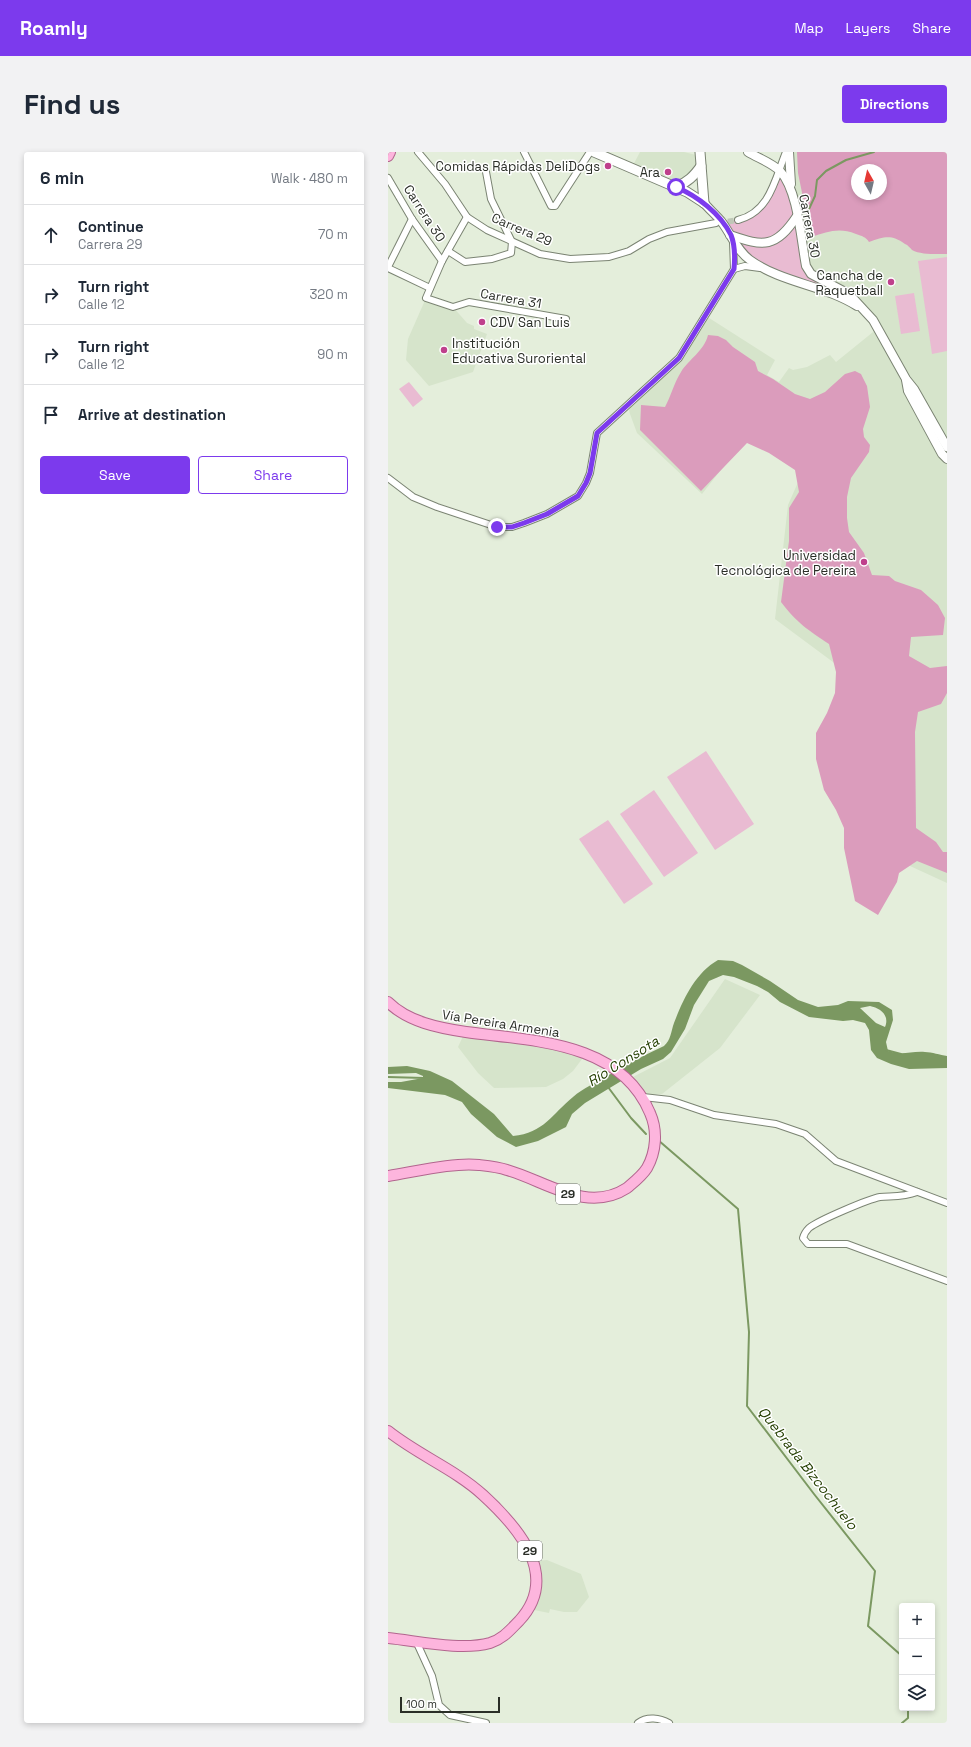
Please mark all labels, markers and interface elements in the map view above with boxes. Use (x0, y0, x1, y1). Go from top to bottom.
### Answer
text: Roamly (20, 16, 88, 41)
text: Map (794, 19, 824, 37)
text: Layers (846, 19, 890, 37)
text: Share (912, 19, 951, 37)
button: Directions (842, 85, 947, 123)
text: Find us (24, 86, 121, 122)
place label: Comidas Rápidas DeliDogs (436, 158, 600, 175)
marker: Comidas Rápidas DeliDogs (603, 161, 613, 171)
place label: Ara (640, 164, 661, 181)
north arrow (851, 164, 887, 200)
text: 6 min (40, 167, 84, 189)
marker: Ara (663, 167, 673, 177)
text: Walk · 480 m (271, 170, 348, 187)
route start (667, 178, 685, 196)
street label: Carrera 30 (400, 181, 449, 245)
street label: Carrera 30 (795, 193, 824, 260)
street label: Carrera 29 (489, 209, 555, 250)
text: Continue (78, 217, 144, 236)
icon: ahead (40, 224, 62, 246)
text: 70 m (318, 226, 348, 243)
text: Carrera 29 (78, 236, 142, 253)
place label: Cancha de Raquetball (816, 267, 883, 299)
text: Turn right (78, 277, 149, 296)
marker: Cancha de Raquetball (886, 277, 896, 287)
icon: right (40, 284, 62, 306)
street label: Carrera 31 (479, 285, 543, 312)
text: 320 m (309, 286, 348, 303)
text: Calle 12 (78, 296, 125, 313)
place label: CDV San Luis (490, 314, 570, 331)
marker: CDV San Luis (477, 317, 487, 327)
place label: Institución Educativa Suroriental (452, 335, 586, 367)
text: Turn right (78, 337, 149, 356)
icon: right (40, 344, 62, 366)
marker: Institución Educativa Suroriental (439, 345, 449, 355)
text: 90 m (317, 346, 348, 363)
text: Calle 12 (78, 356, 125, 373)
icon: arrive (40, 404, 62, 426)
text: Arrive at destination (78, 405, 226, 424)
button: Save (40, 456, 190, 494)
button: Share (198, 456, 348, 494)
route end (488, 518, 506, 536)
place label: Universidad Tecnológica de Pereira (714, 547, 857, 579)
marker: Universidad Tecnológica de Pereira (859, 557, 869, 567)
street label: Vía Pereira Armenia (441, 1006, 561, 1041)
water label: Río Consota (584, 1031, 663, 1090)
road number: 29 (556, 1184, 580, 1204)
water label: Quebrada Bizcochuelo (754, 1403, 862, 1533)
road number: 29 (518, 1541, 542, 1561)
map controls (899, 1603, 935, 1711)
button: + (899, 1603, 935, 1639)
button: − (899, 1639, 935, 1675)
button: layers (899, 1675, 935, 1711)
scale bar (400, 1695, 500, 1714)
text: 100 m (406, 1697, 437, 1711)

